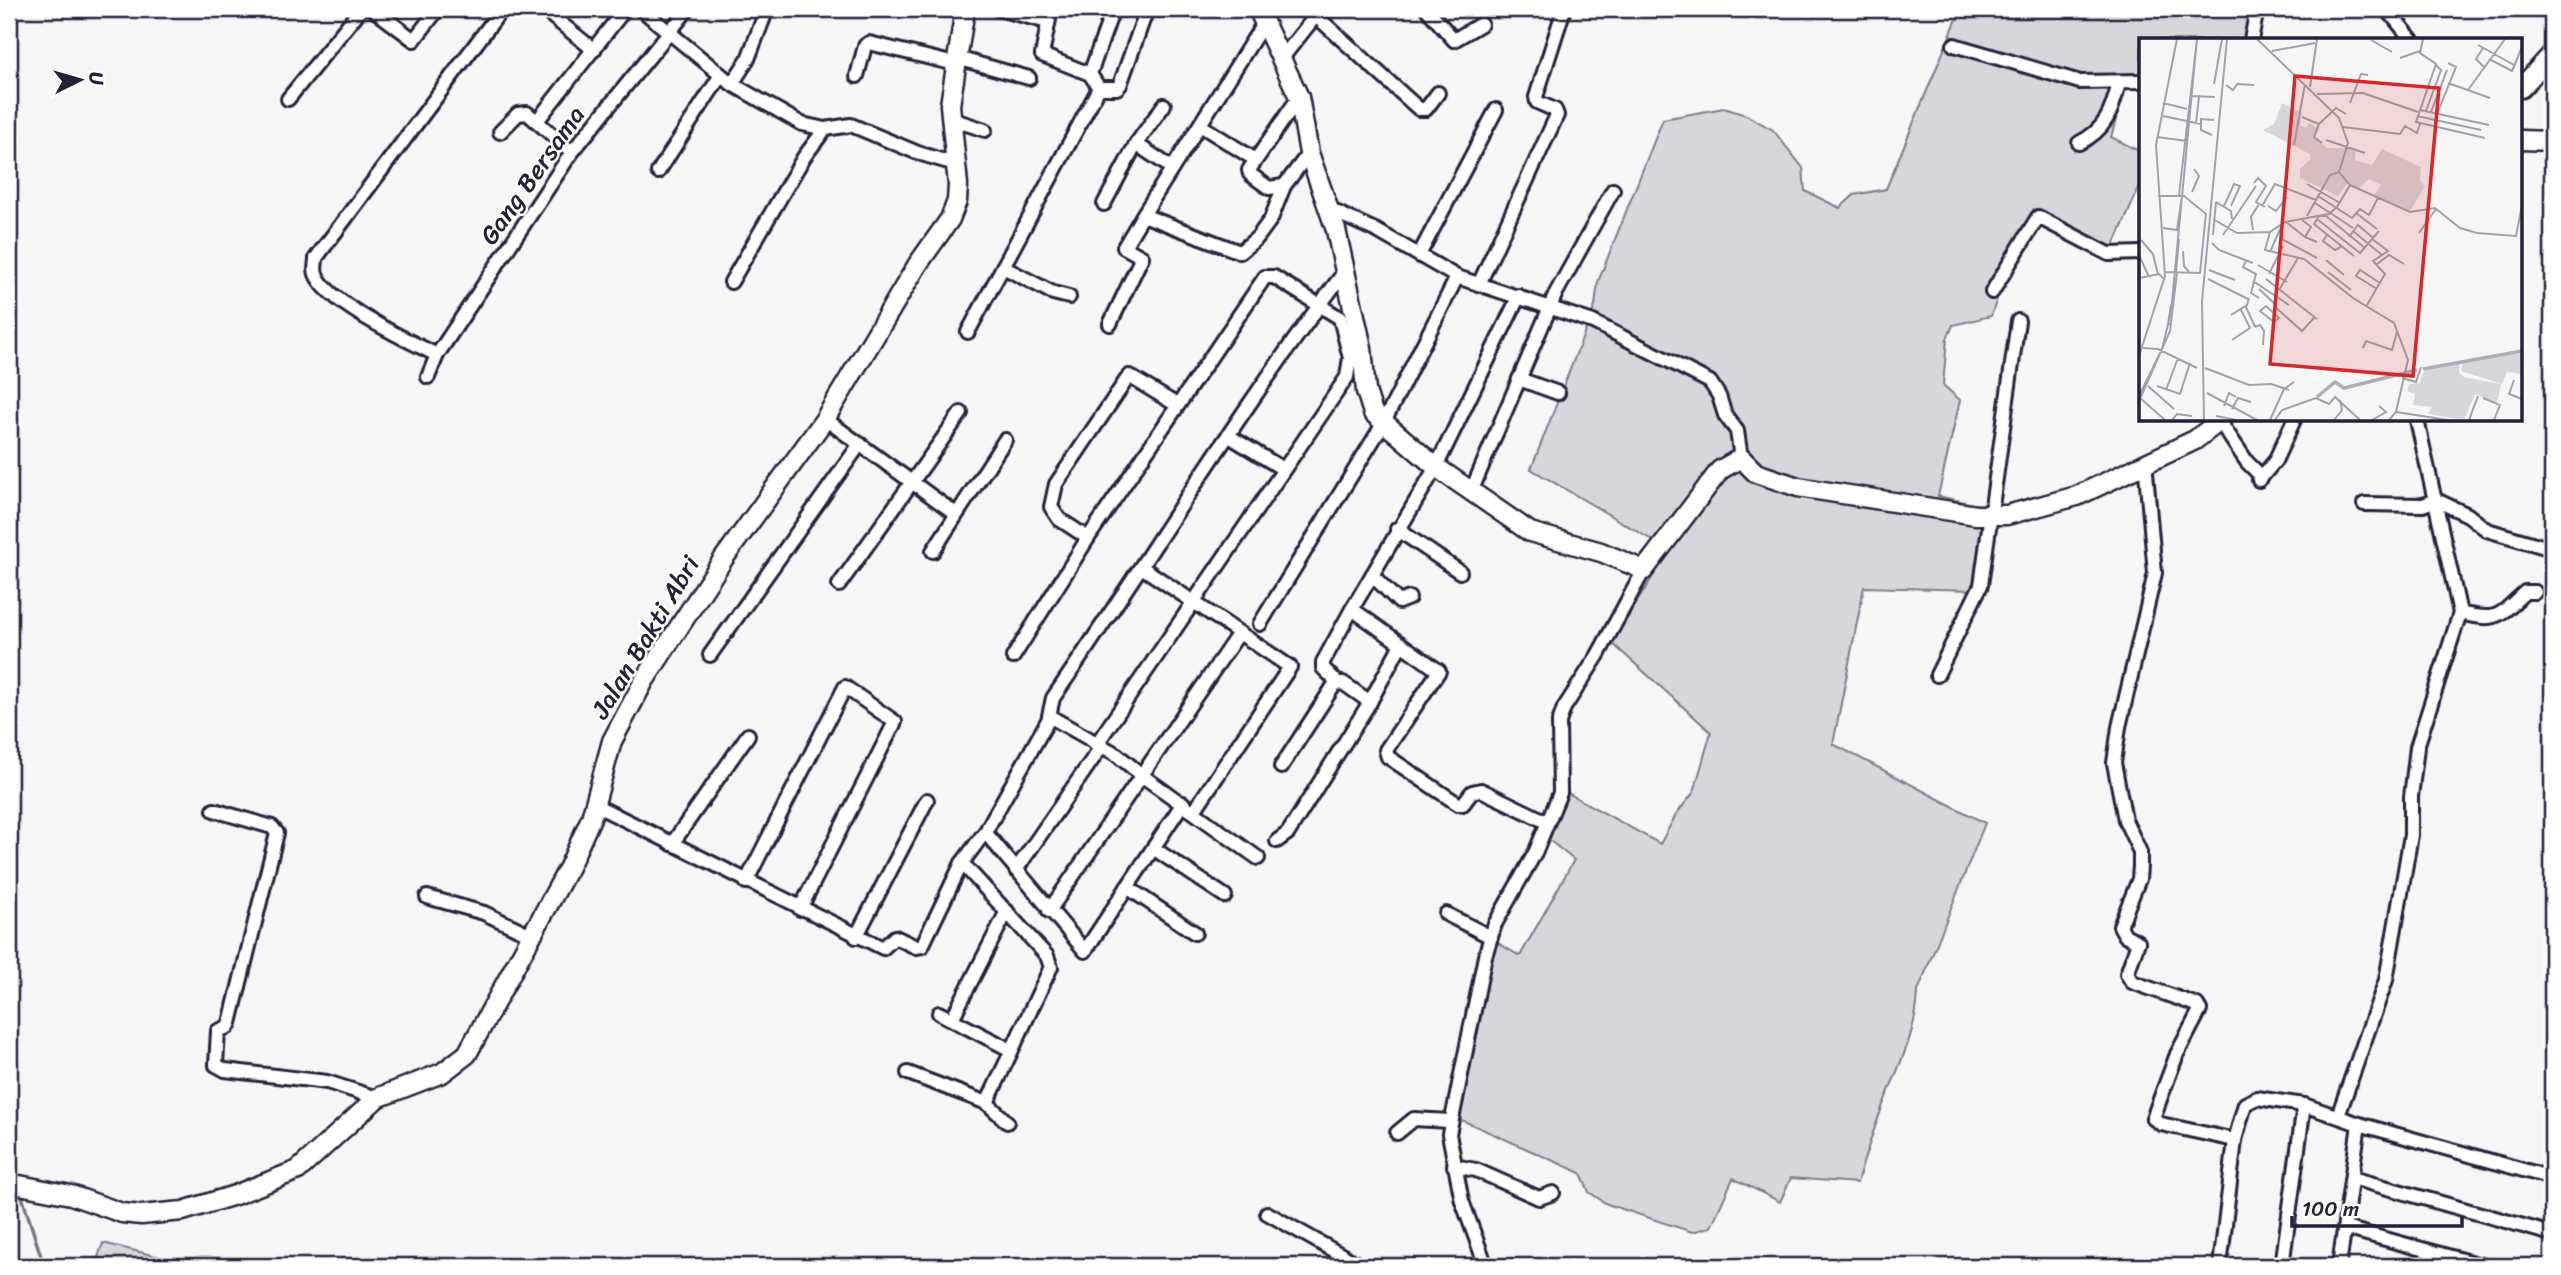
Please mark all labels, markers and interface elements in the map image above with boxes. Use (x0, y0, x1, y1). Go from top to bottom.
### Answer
inset map (2139, 38, 2522, 422)
north arrow (46, 46, 116, 116)
text: U (79, 71, 114, 88)
street label: Gang Bersama (467, 96, 597, 254)
street label: Jalan Bakti Abri (577, 546, 713, 729)
scale bar (2292, 1184, 2461, 1228)
text: 100 m (2302, 1190, 2359, 1228)

